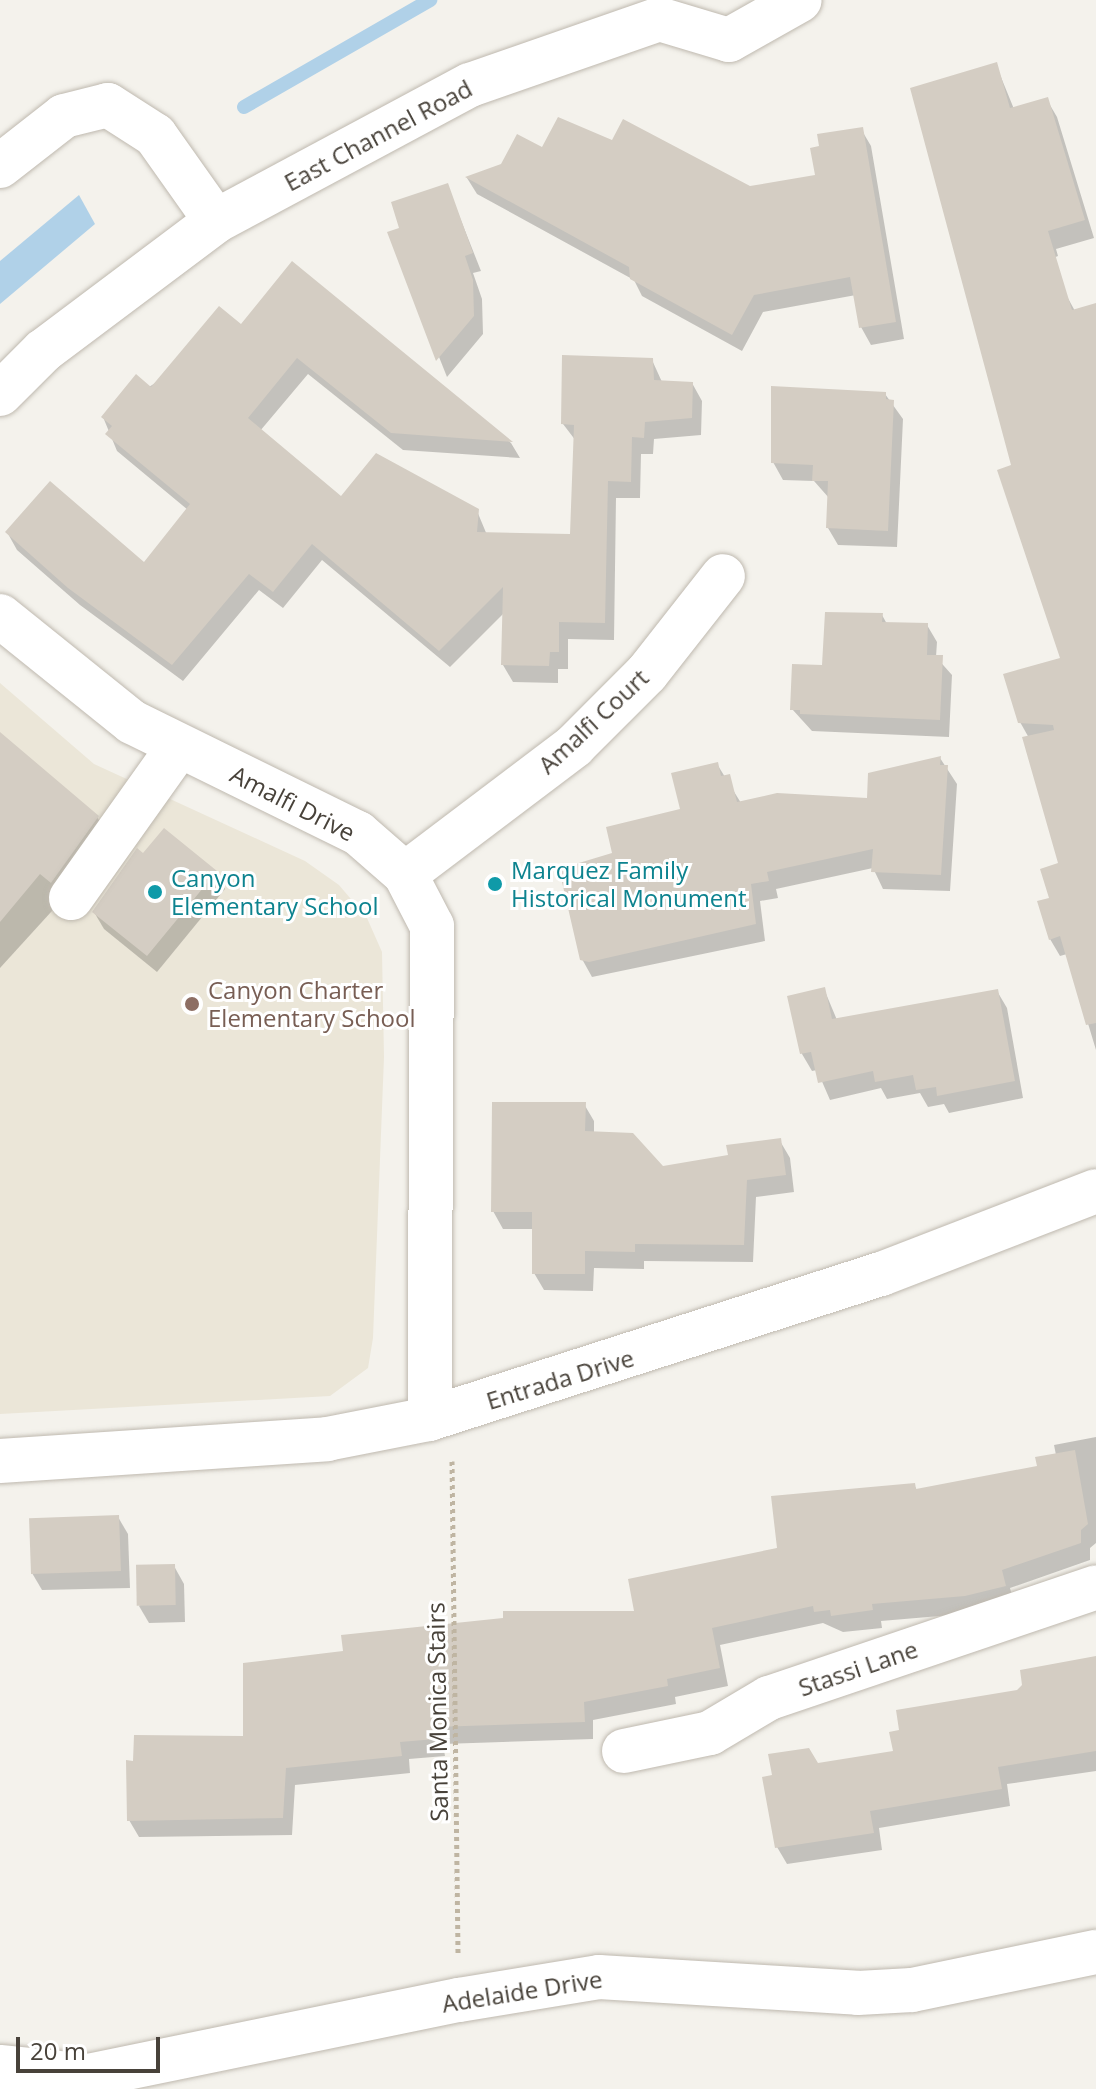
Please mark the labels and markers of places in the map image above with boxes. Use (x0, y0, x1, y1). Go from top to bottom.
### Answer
place label: Marquez Family Historical Monument (511, 856, 747, 912)
place label: Canyon Elementary School (171, 864, 379, 920)
marker: Marquez Family Historical Monument (486, 875, 504, 893)
marker: Canyon Elementary School (146, 883, 164, 901)
place label: Canyon Charter Elementary School (208, 976, 416, 1032)
marker: Canyon Charter Elementary School (183, 995, 201, 1013)

